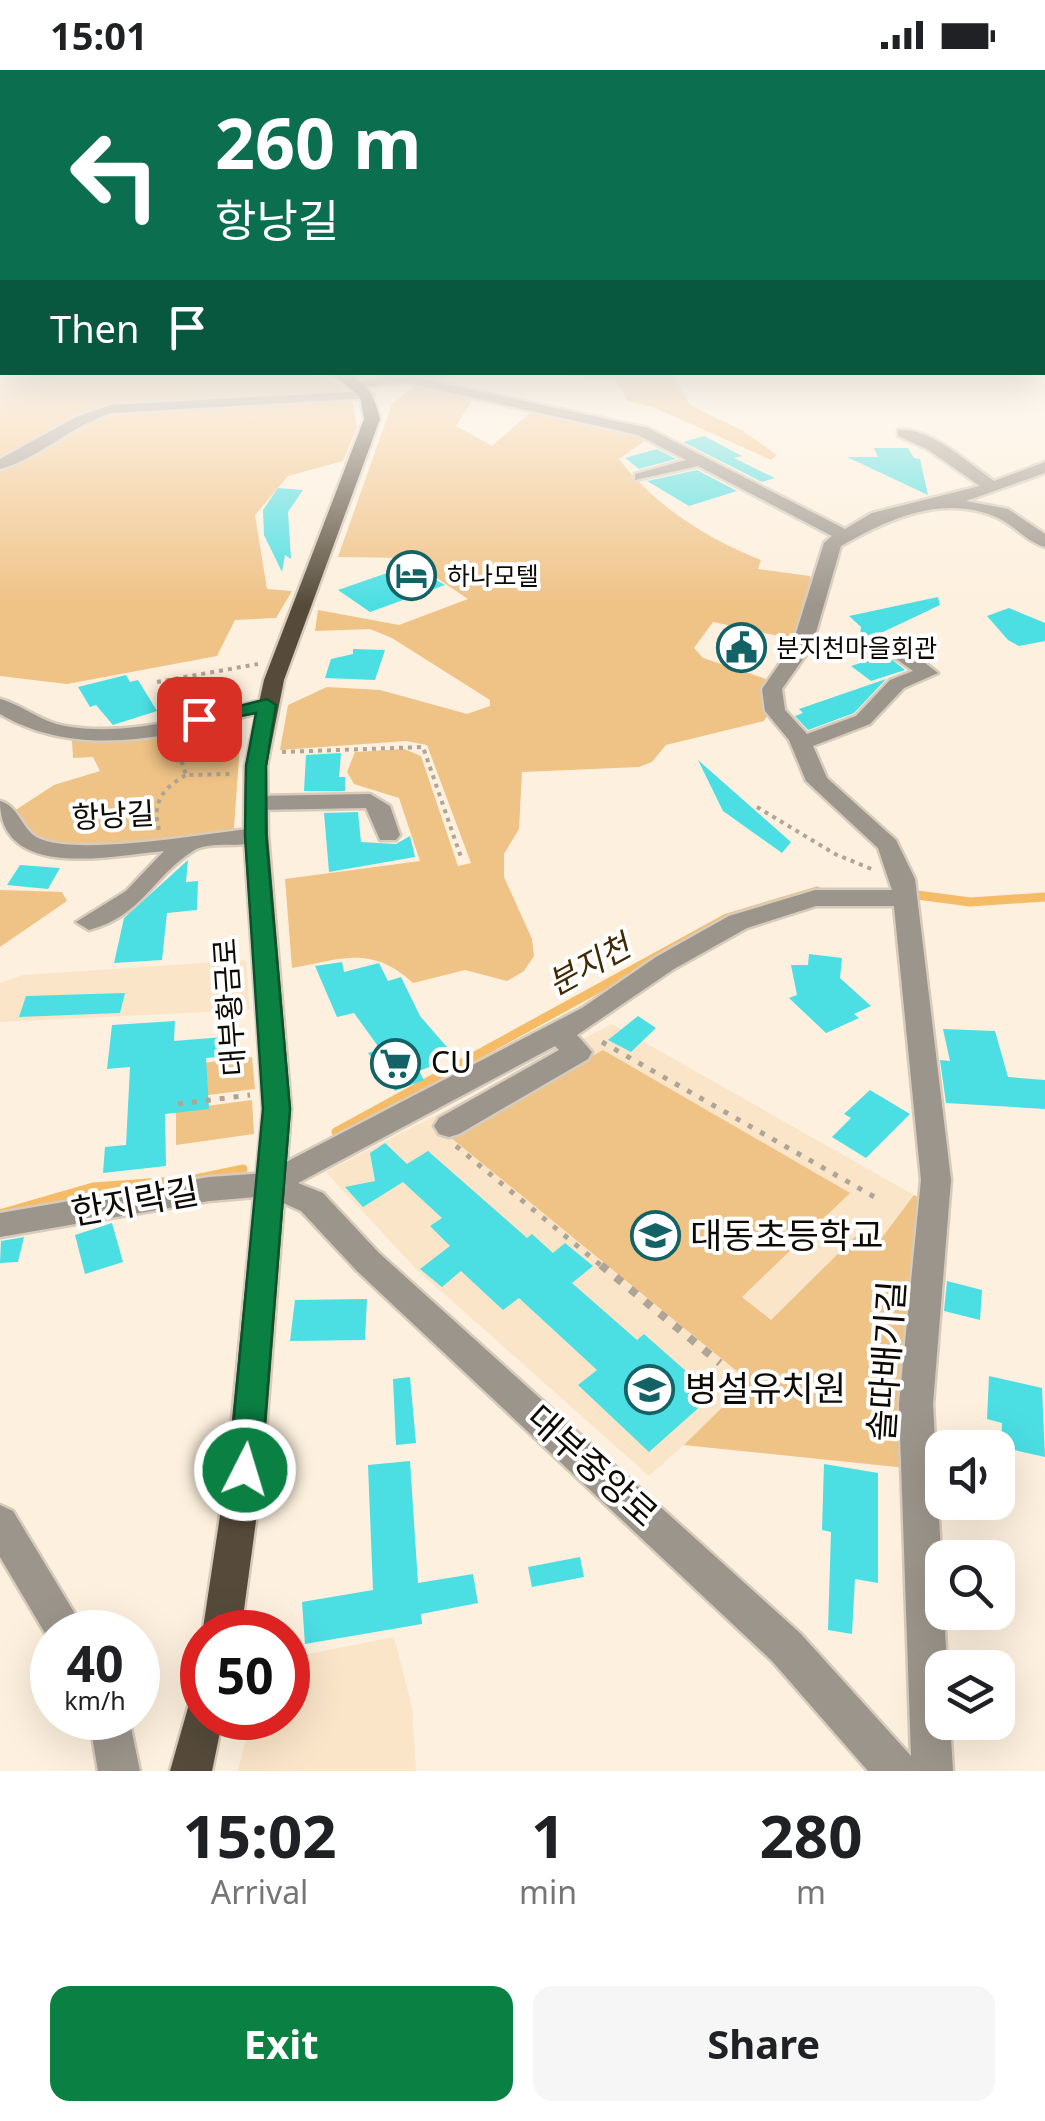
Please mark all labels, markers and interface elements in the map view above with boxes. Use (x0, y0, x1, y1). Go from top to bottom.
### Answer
text: 15:01 (50, 9, 148, 61)
text: 260 m (215, 94, 422, 190)
icon: left (50, 110, 180, 240)
text: 항낭길 (215, 189, 339, 250)
icon: arrive (160, 300, 215, 355)
text: Then (50, 302, 140, 354)
hotel icon: 하나모텔 (386, 550, 438, 602)
place label: 하나모텔 (447, 558, 539, 592)
public building icon: 분지천마을회관 (715, 622, 767, 674)
place label: 분지천마을회관 (776, 630, 937, 664)
pin (157, 677, 242, 762)
icon: arrive (172, 692, 227, 747)
street label: 항낭길 (70, 792, 155, 837)
water label: 분지천 (539, 922, 640, 1004)
street label: 대부황금로 (203, 937, 254, 1077)
supermarket icon: CU (370, 1037, 422, 1089)
place label: CU (431, 1041, 472, 1082)
street label: 한지락길 (67, 1166, 202, 1235)
school or university icon: 대동초등학교 (629, 1210, 681, 1262)
place label: 대동초등학교 (690, 1211, 883, 1258)
street label: 솔따배기길 (856, 1279, 915, 1443)
school or university icon: 병설유치원 (624, 1363, 676, 1415)
place label: 병설유치원 (685, 1364, 846, 1411)
street label: 대부중앙로 (517, 1394, 669, 1536)
position arrow (193, 1418, 297, 1522)
map controls (925, 1430, 1015, 1740)
button: sound (925, 1430, 1015, 1520)
button: search (925, 1540, 1015, 1630)
speed limit sign: 50 (180, 1610, 310, 1740)
text: 40 (66, 1629, 124, 1697)
button: layers (925, 1650, 1015, 1740)
text: km/h (64, 1683, 126, 1717)
text: 15:02 (182, 1794, 337, 1876)
text: 1 (531, 1794, 565, 1876)
text: 280 (760, 1794, 863, 1876)
text: Arrival (211, 1870, 308, 1913)
text: min (519, 1870, 577, 1913)
text: m (796, 1870, 826, 1913)
button: Exit (50, 1986, 513, 2101)
button: Share (533, 1986, 995, 2101)

